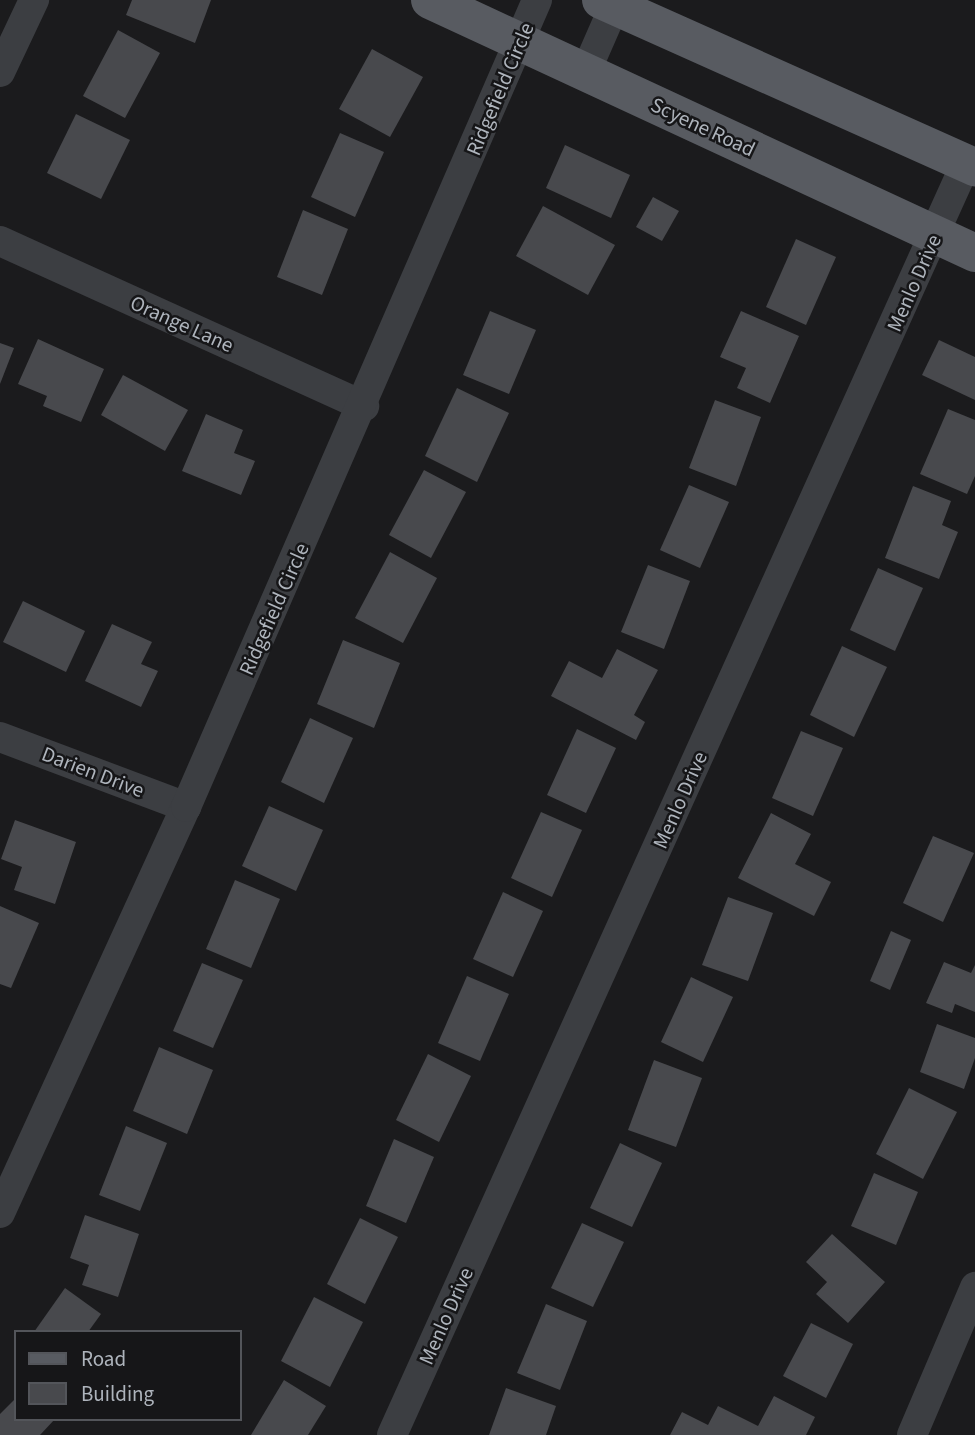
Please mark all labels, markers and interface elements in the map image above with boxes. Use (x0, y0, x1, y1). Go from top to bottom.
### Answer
street label: Ridgefield Circle (461, 19, 539, 159)
street label: Scyene Road (647, 92, 759, 162)
street label: Menlo Drive (881, 231, 947, 335)
street label: Orange Lane (126, 290, 238, 358)
street label: Ridgefield Circle (234, 539, 314, 679)
street label: Darien Drive (38, 741, 148, 803)
street label: Menlo Drive (647, 748, 713, 852)
street label: Menlo Drive (413, 1264, 479, 1368)
legend (14, 1330, 242, 1421)
text: Road (81, 1344, 126, 1374)
text: Building (81, 1379, 154, 1409)

